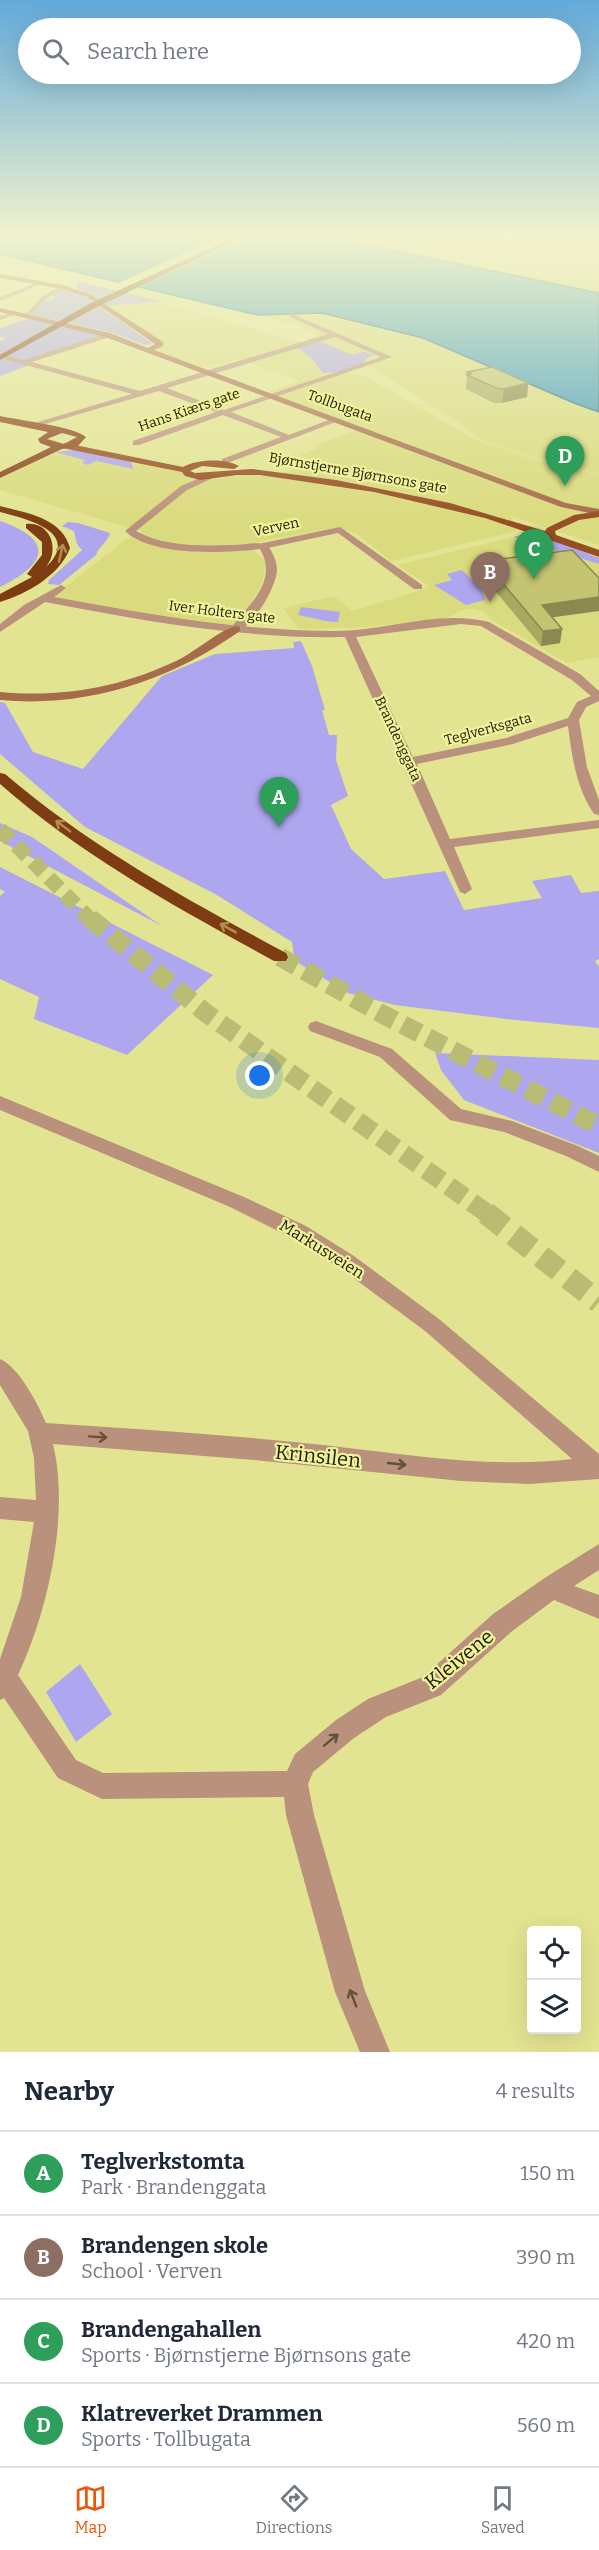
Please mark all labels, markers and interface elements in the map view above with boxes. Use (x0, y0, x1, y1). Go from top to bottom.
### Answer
search box (18, 18, 581, 84)
icon: search (39, 35, 72, 68)
text: Search here (87, 38, 209, 65)
street label: Hans Kiærs gate (136, 385, 242, 435)
street label: Tollbugata (305, 386, 375, 426)
pin: D (546, 436, 584, 486)
street label: Bjørnstjerne Bjørnsons gate (268, 449, 448, 497)
street label: Verven (252, 514, 301, 540)
pin: C (514, 530, 554, 579)
one-way arrow (55, 544, 67, 563)
pin: B (470, 552, 510, 602)
street label: Iver Holters gate (168, 597, 276, 627)
street label: Brandenggata (371, 694, 425, 784)
street label: Teglverksgata (443, 709, 534, 749)
pin: A (260, 778, 298, 827)
one-way arrow (55, 820, 71, 832)
one-way arrow (220, 922, 237, 934)
your location (245, 1061, 274, 1090)
street label: Markusveien (276, 1215, 368, 1283)
one-way arrow (88, 1432, 108, 1443)
street label: Krinsilen (274, 1440, 362, 1472)
one-way arrow (386, 1459, 406, 1470)
street label: Kleivene (420, 1624, 498, 1694)
one-way arrow (323, 1734, 339, 1747)
map controls (527, 1926, 581, 2034)
button: locate (527, 1926, 581, 1980)
button: layers (527, 1980, 581, 2034)
one-way arrow (346, 1989, 357, 2008)
text: Nearby (24, 2076, 114, 2107)
text: 4 results (496, 2079, 575, 2103)
text: Teglverkstomta (81, 2148, 245, 2175)
text: A (36, 2161, 51, 2185)
text: 150 m (520, 2161, 575, 2185)
text: Park · Brandenggata (81, 2175, 266, 2199)
text: Brandengen skole (81, 2232, 268, 2259)
text: B (37, 2245, 50, 2269)
text: 390 m (516, 2245, 575, 2269)
text: School · Verven (81, 2259, 222, 2283)
text: Brandengahallen (81, 2316, 262, 2343)
text: C (37, 2329, 50, 2353)
text: 420 m (517, 2329, 575, 2353)
text: Sports · Bjørnstjerne Bjørnsons gate (81, 2343, 411, 2367)
text: Klatreverket Drammen (81, 2400, 323, 2427)
text: D (36, 2413, 51, 2437)
text: 560 m (517, 2413, 575, 2437)
text: Sports · Tollbugata (81, 2427, 251, 2451)
tab: Map (74, 2482, 107, 2537)
tab: Directions (256, 2482, 333, 2537)
tab: Saved (481, 2482, 525, 2537)

